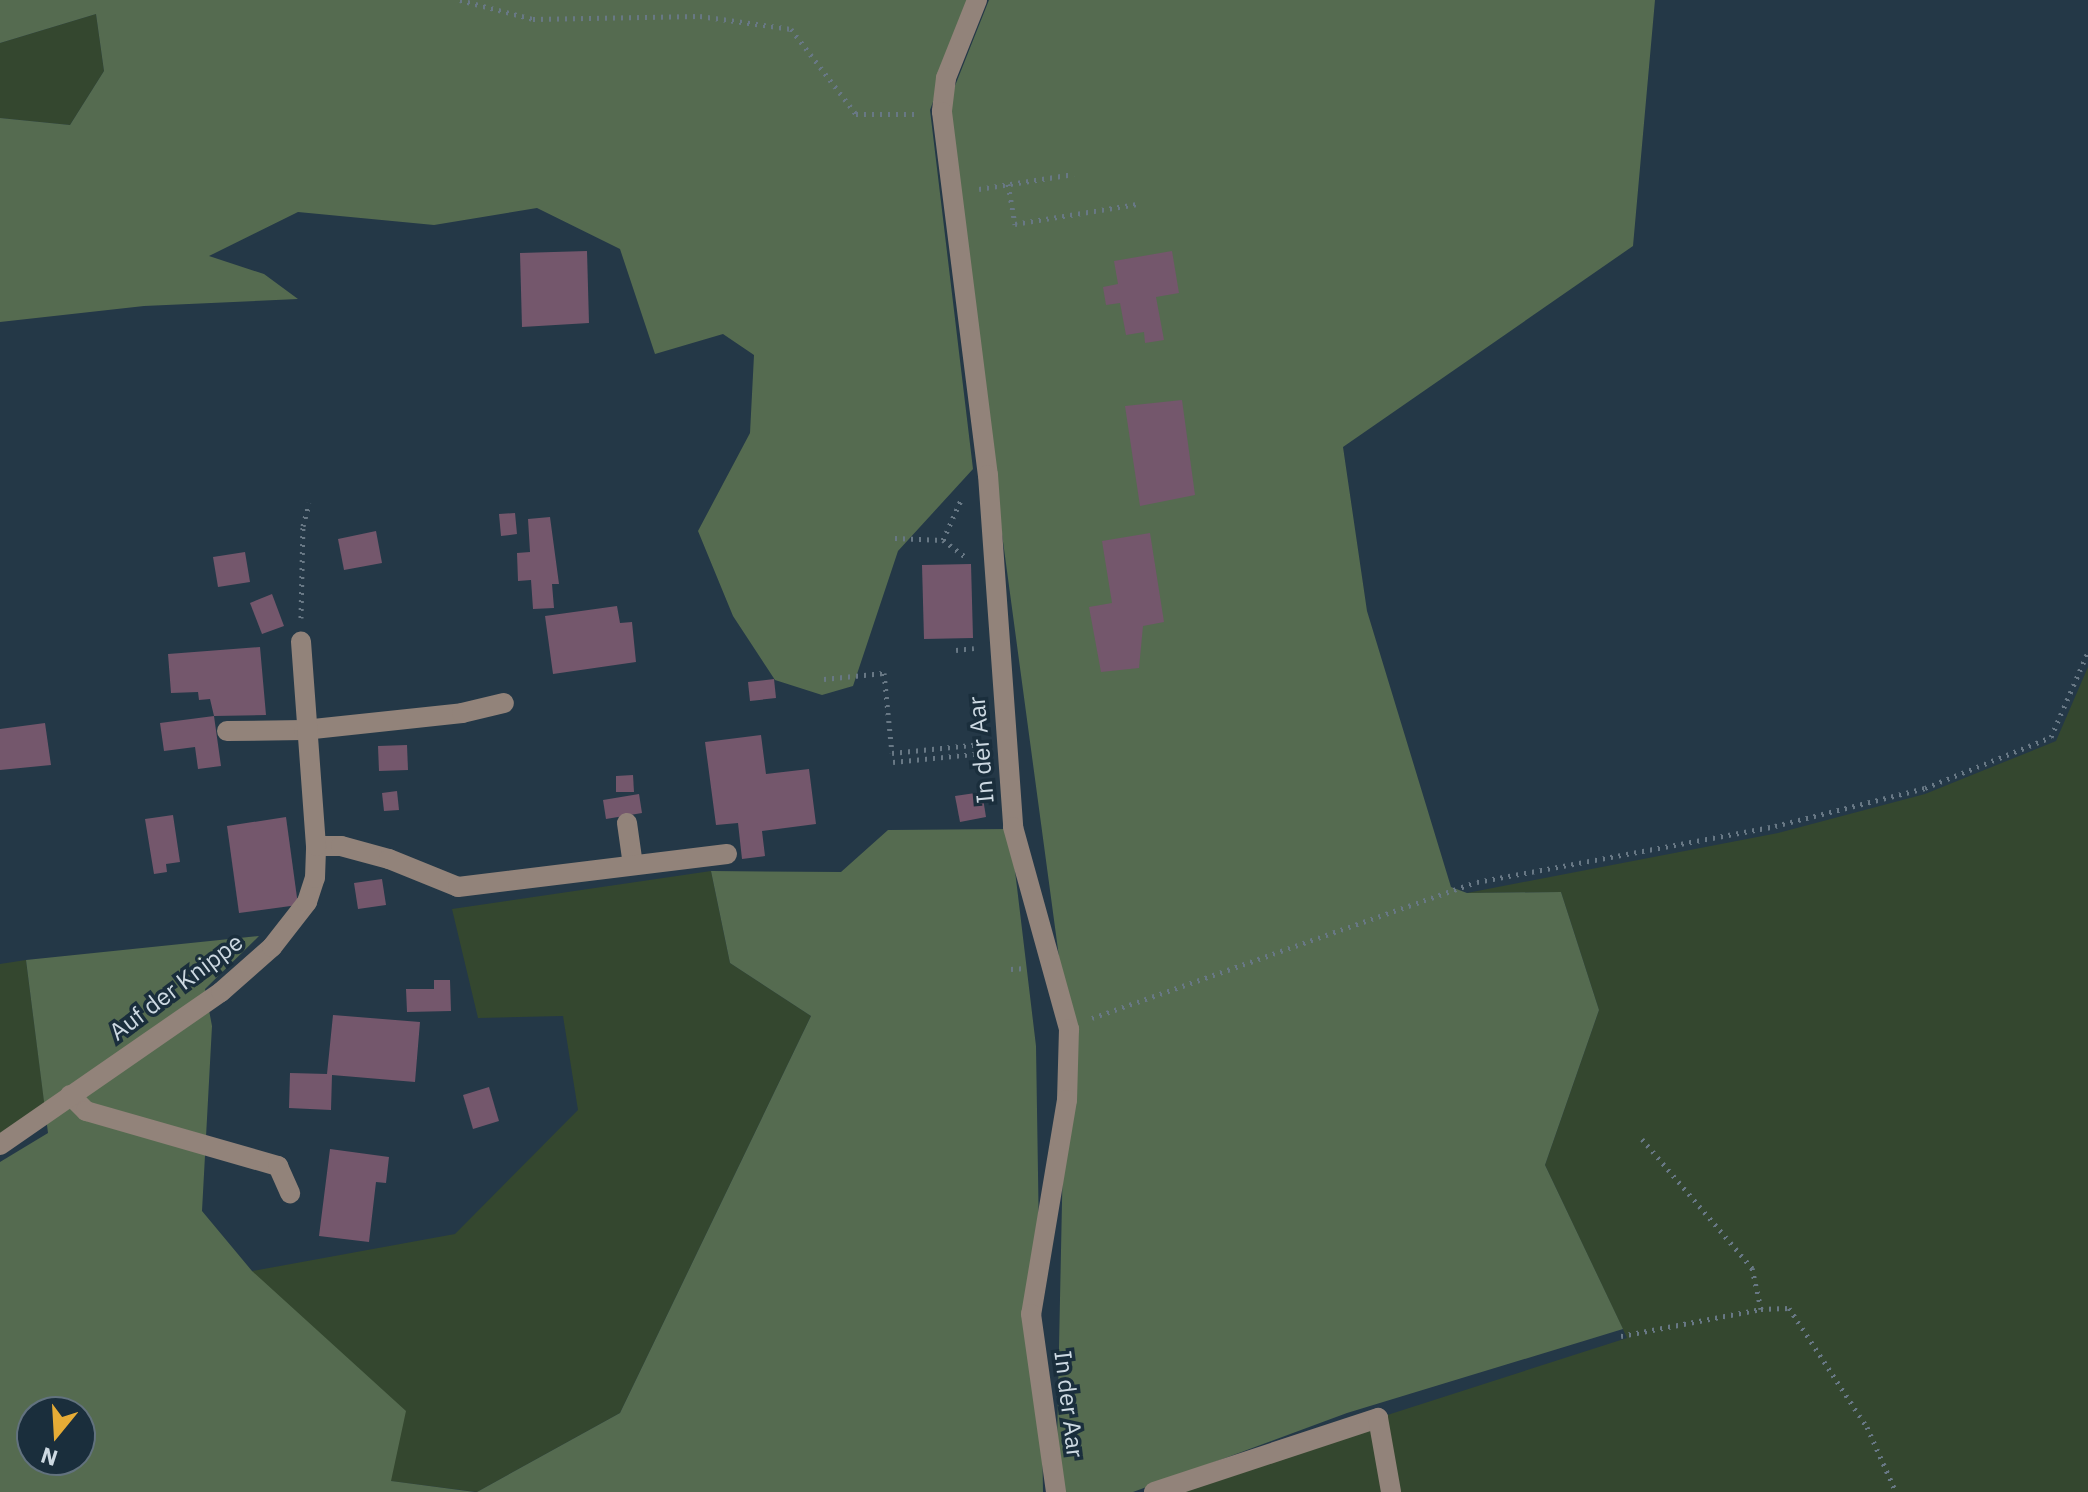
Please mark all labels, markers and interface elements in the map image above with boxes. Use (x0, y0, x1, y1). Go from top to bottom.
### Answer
street label: In der Aar (962, 695, 1000, 805)
street label: Auf der Knippe (104, 927, 248, 1047)
street label: In der Aar (1048, 1349, 1090, 1459)
north arrow (16, 1396, 96, 1476)
text: N (37, 1441, 61, 1474)

